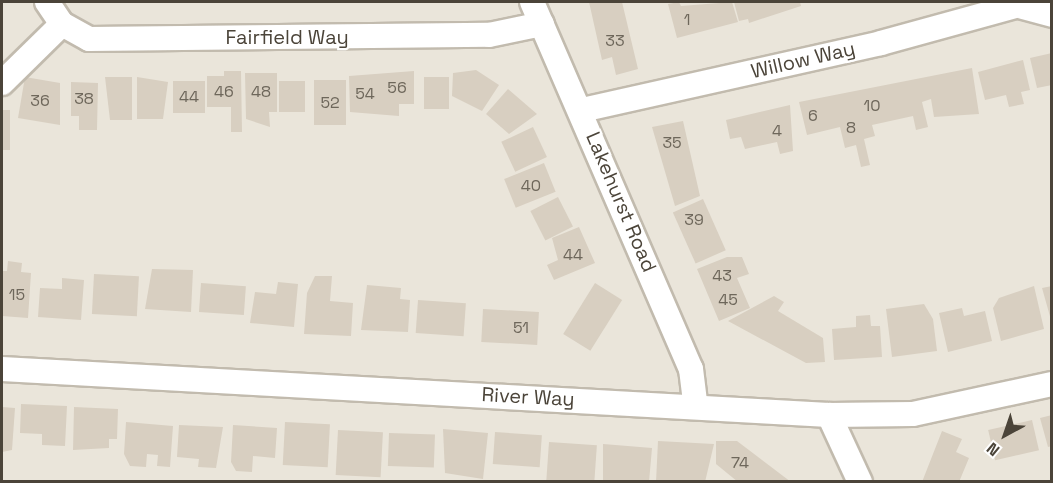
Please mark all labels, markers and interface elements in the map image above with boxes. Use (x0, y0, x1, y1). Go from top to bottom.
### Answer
house number: 1 (684, 10, 690, 30)
street label: Fairfield Way (225, 25, 349, 49)
house number: 33 (605, 31, 625, 51)
street label: Willow Way (749, 36, 857, 84)
house number: 56 (387, 78, 407, 98)
house number: 46 (214, 82, 234, 102)
house number: 48 (251, 82, 271, 102)
house number: 54 (355, 84, 375, 104)
house number: 44 (179, 87, 199, 107)
house number: 38 (74, 89, 94, 109)
house number: 36 (30, 91, 50, 111)
house number: 52 (320, 93, 340, 113)
house number: 10 (864, 96, 880, 116)
house number: 6 (808, 106, 818, 126)
house number: 8 (846, 118, 856, 138)
house number: 4 (772, 121, 782, 141)
street label: Lakehurst Road (581, 128, 661, 276)
house number: 35 (662, 133, 682, 153)
house number: 40 (521, 176, 541, 196)
house number: 39 (684, 210, 704, 230)
house number: 44 (563, 245, 583, 265)
house number: 43 (712, 266, 732, 286)
house number: 15 (9, 285, 25, 305)
house number: 45 (718, 290, 738, 310)
house number: 51 (513, 318, 529, 338)
street label: River Way (481, 383, 575, 411)
north arrow (975, 405, 1035, 465)
text: N (982, 438, 1004, 461)
house number: 74 (731, 453, 749, 473)

